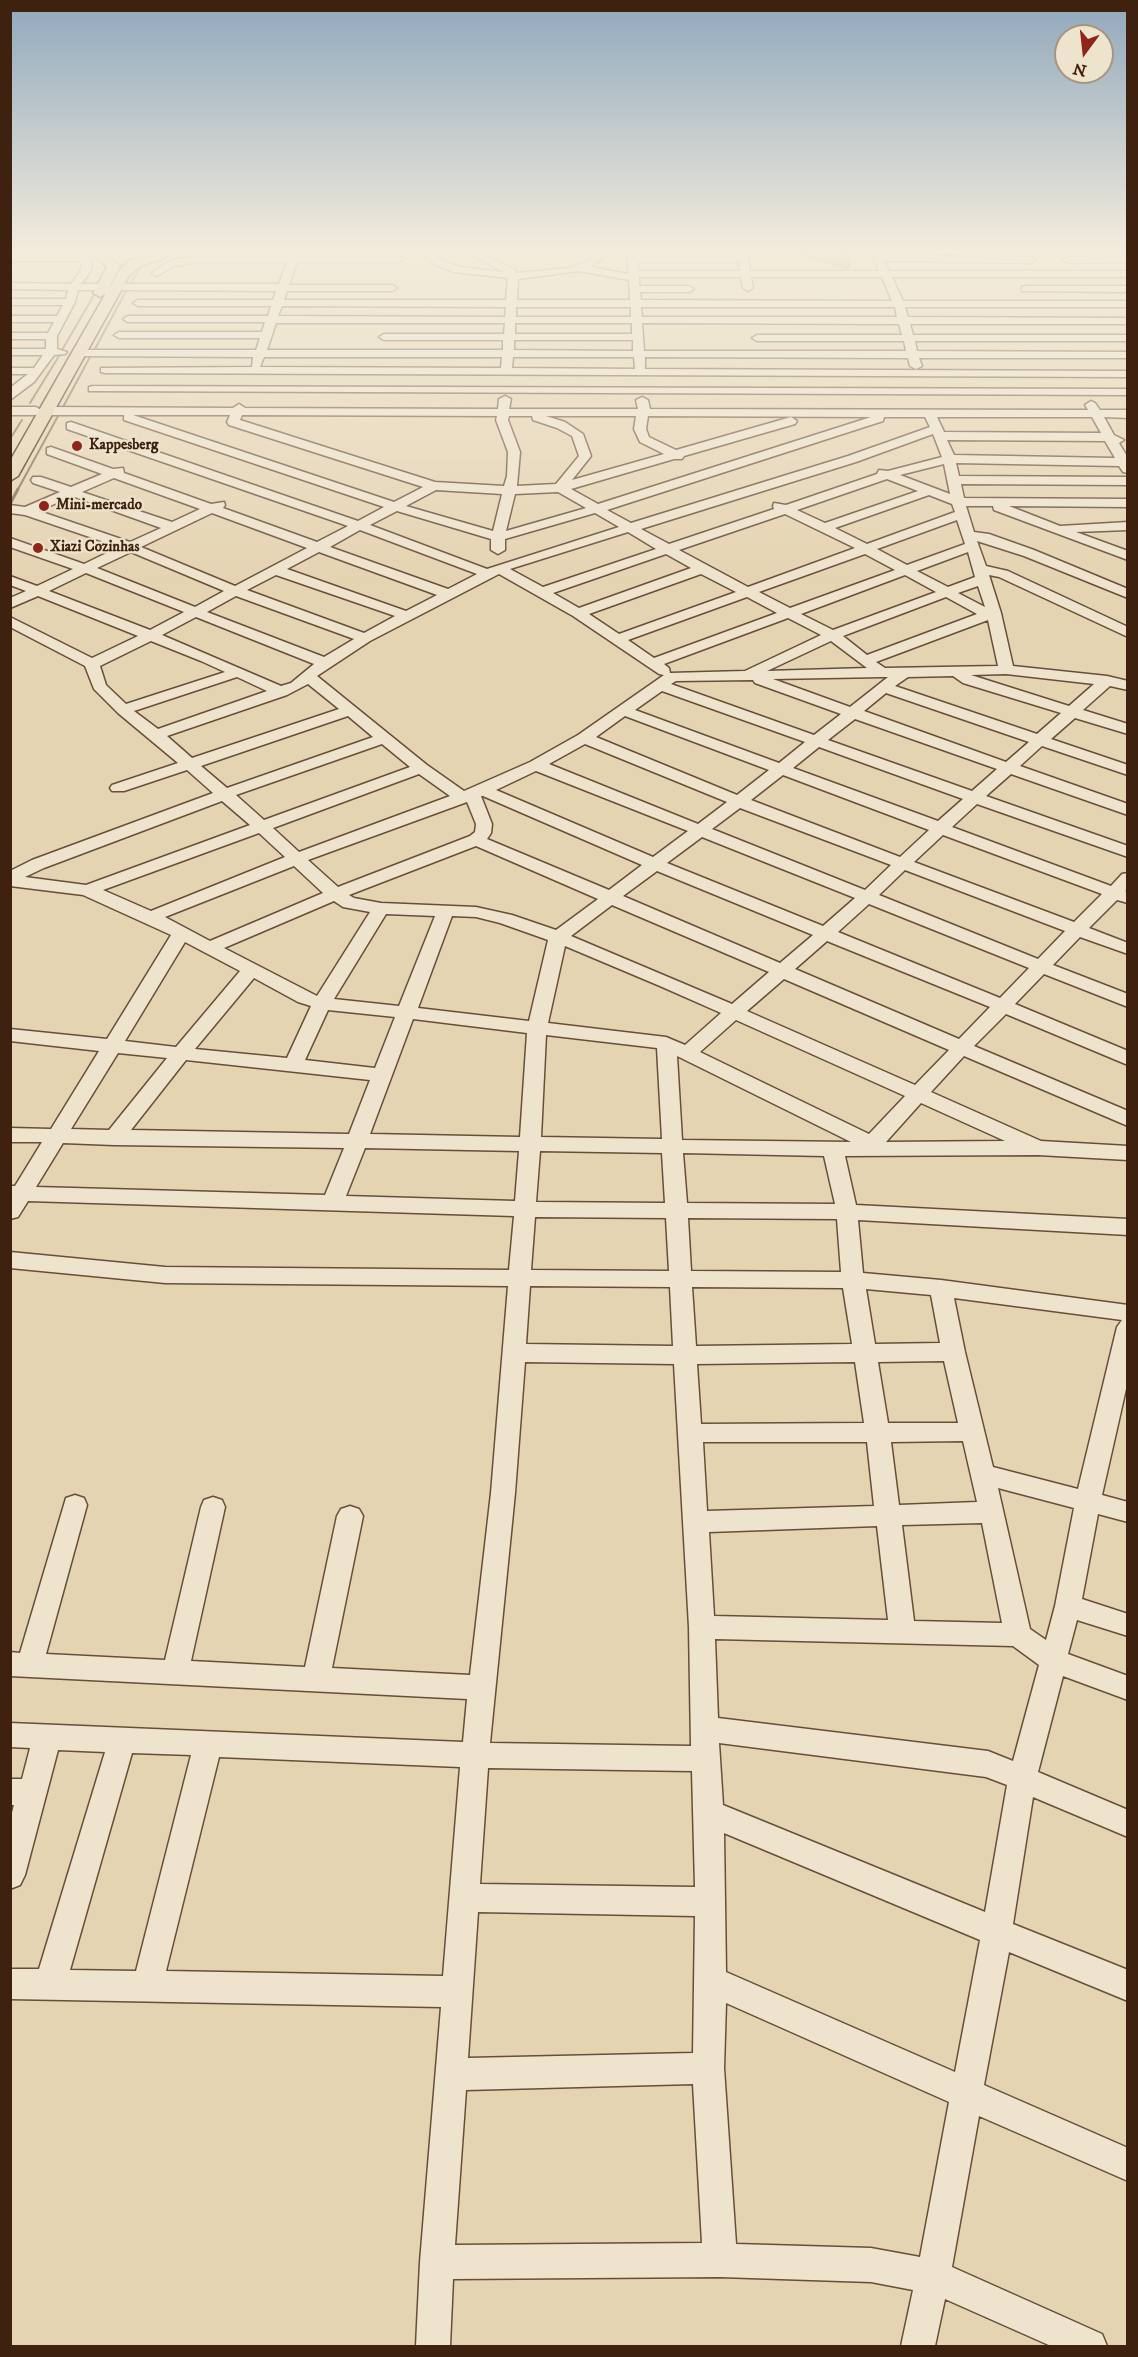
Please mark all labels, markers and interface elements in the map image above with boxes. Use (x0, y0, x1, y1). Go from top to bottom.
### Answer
north arrow (1054, 24, 1114, 84)
text: N (1071, 58, 1089, 81)
place label: Kappesberg (89, 437, 158, 455)
marker: Kappesberg (70, 439, 84, 453)
place label: Mini-mercado (56, 497, 142, 515)
marker: Mini-mercado (37, 499, 51, 513)
place label: Xiazi Cozinhas (50, 539, 139, 557)
marker: Xiazi Cozinhas (31, 541, 45, 555)

